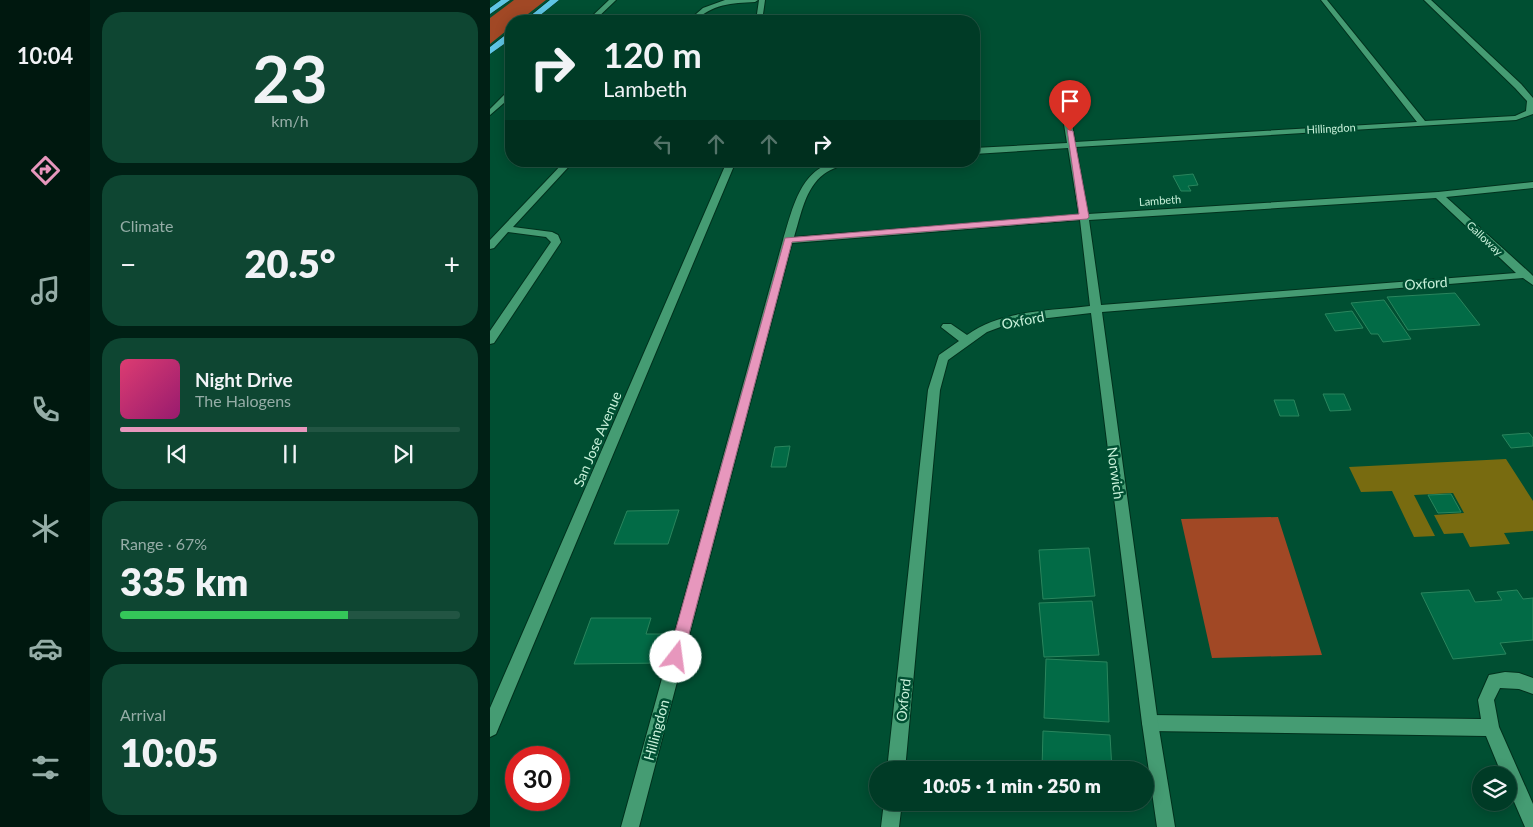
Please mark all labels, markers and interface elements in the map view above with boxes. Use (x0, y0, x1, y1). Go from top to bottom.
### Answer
text: 120 m (603, 33, 702, 75)
icon: right (520, 35, 585, 100)
text: 23 (252, 39, 328, 117)
text: 10:04 (17, 42, 73, 69)
text: Lambeth (603, 75, 687, 102)
pin (1049, 80, 1091, 131)
icon: arrive (1056, 87, 1084, 115)
text: km/h (271, 111, 309, 130)
street label: Hillingdon (1306, 120, 1356, 136)
icon: left (649, 130, 677, 158)
icon: ahead (702, 130, 730, 158)
icon: ahead (755, 130, 783, 158)
icon: right (808, 130, 836, 158)
icon: directions (28, 153, 63, 188)
street label: Lambeth (1139, 192, 1181, 208)
text: Climate (120, 216, 173, 235)
street label: Galloway (1464, 218, 1506, 258)
text: 20.5° (244, 240, 336, 286)
text: − (120, 247, 136, 281)
text: + (444, 247, 460, 281)
icon: music (28, 273, 63, 308)
street label: Oxford (1404, 273, 1448, 293)
street label: Oxford (1000, 308, 1046, 332)
text: Night Drive (195, 368, 293, 391)
street label: San Jose Avenue (569, 389, 625, 489)
text: The Halogens (195, 391, 291, 410)
icon: phone (28, 392, 63, 427)
icon: previous (163, 440, 191, 468)
icon: pause (276, 440, 304, 468)
icon: next (389, 440, 417, 468)
street label: Norwich (1104, 446, 1128, 500)
icon: climate (28, 511, 63, 546)
text: Range · 67% (120, 534, 207, 553)
text: 335 km (120, 558, 248, 604)
position arrow (649, 630, 701, 682)
icon: car (28, 631, 63, 666)
street label: Oxford (892, 678, 914, 722)
street label: Hillingdon (640, 698, 672, 762)
text: Arrival (120, 705, 166, 724)
text: 10:05 (120, 729, 218, 775)
speed limit sign: 30 (505, 746, 570, 811)
icon: filters (28, 750, 63, 785)
map controls (1472, 766, 1517, 811)
button: layers (1472, 766, 1517, 811)
text: 10:05 · 1 min · 250 m (922, 774, 1101, 797)

